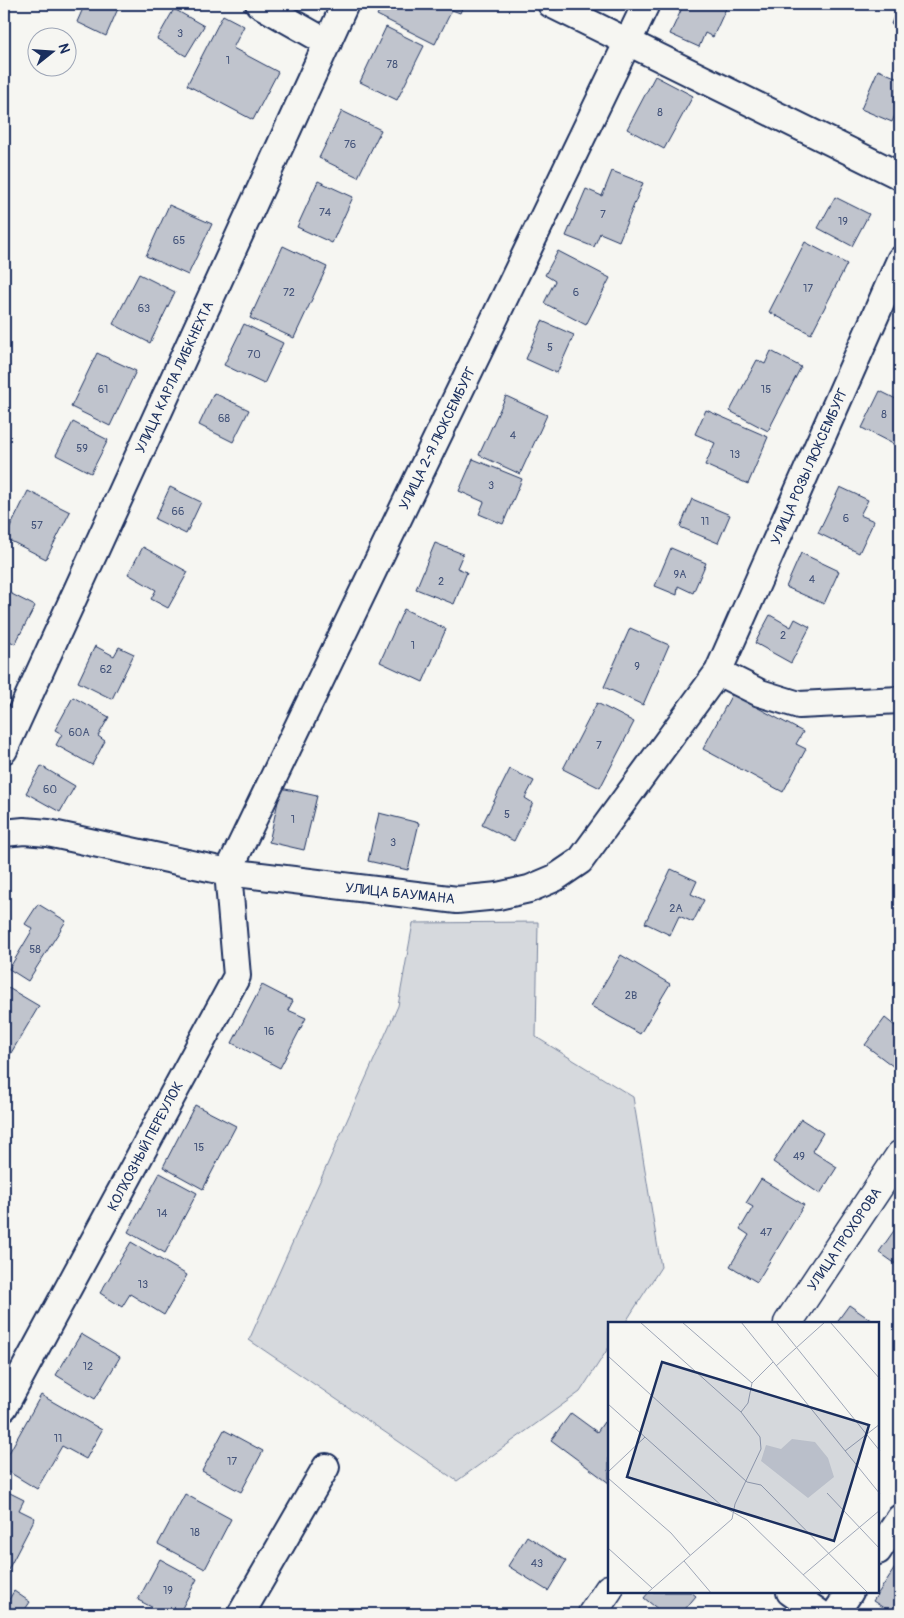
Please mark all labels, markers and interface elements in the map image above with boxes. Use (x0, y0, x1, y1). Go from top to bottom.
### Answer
house number: 3 (177, 27, 183, 40)
north arrow (28, 28, 78, 78)
text: N (54, 41, 73, 55)
house number: 1 (226, 54, 230, 67)
house number: 78 (386, 58, 398, 71)
house number: 8 (657, 106, 663, 119)
house number: 76 (344, 138, 356, 151)
house number: 74 (319, 206, 332, 219)
house number: 7 (600, 208, 606, 221)
house number: 19 (838, 215, 848, 228)
house number: 65 (173, 234, 185, 247)
house number: 17 (803, 282, 813, 295)
house number: 72 (283, 286, 295, 299)
house number: 6 (573, 286, 579, 299)
street label: УЛИЦА КАРЛА ЛИБКНЕХТА (132, 299, 217, 456)
house number: 63 (138, 302, 150, 315)
house number: 5 (547, 341, 553, 354)
house number: 70 (247, 348, 261, 361)
street label: УЛИЦА 2-Я ЛЮКСЕМБУРГ (395, 364, 480, 513)
house number: 61 (98, 383, 108, 396)
house number: 15 (761, 383, 771, 396)
street label: УЛИЦА РОЗЫ ЛЮКСЕМБУРГ (767, 385, 852, 547)
house number: 8 (881, 408, 887, 421)
house number: 68 (218, 412, 230, 425)
house number: 4 (510, 429, 517, 442)
house number: 59 (76, 442, 88, 455)
house number: 13 (730, 448, 740, 461)
house number: 3 (488, 479, 494, 492)
house number: 66 (172, 505, 184, 518)
house number: 6 (843, 512, 849, 525)
house number: 11 (701, 515, 709, 528)
house number: 57 (31, 519, 43, 532)
house number: 9А (674, 568, 686, 581)
house number: 4 (809, 573, 816, 586)
house number: 2 (438, 575, 444, 588)
house number: 2 (780, 629, 786, 642)
house number: 1 (411, 639, 415, 652)
house number: 9 (634, 660, 640, 673)
house number: 62 (100, 663, 112, 676)
house number: 60А (68, 726, 90, 739)
house number: 7 (596, 739, 602, 752)
house number: 60 (43, 783, 57, 796)
house number: 5 (504, 808, 510, 821)
house number: 1 (291, 813, 295, 826)
house number: 3 (390, 836, 396, 849)
street label: УЛИЦА БАУМАНА (344, 879, 456, 908)
house number: 2А (669, 902, 683, 915)
house number: 58 (29, 943, 41, 956)
house number: 2В (625, 989, 637, 1002)
house number: 16 (264, 1025, 274, 1038)
street label: КОЛХОЗНЫЙ ПЕРЕУЛОК (104, 1079, 187, 1214)
house number: 15 (194, 1141, 204, 1154)
house number: 49 (793, 1150, 805, 1163)
street label: УЛИЦА ПРОХОРОВА (804, 1184, 885, 1294)
house number: 14 (157, 1207, 168, 1220)
house number: 47 (760, 1226, 772, 1239)
house number: 13 (138, 1278, 148, 1291)
inset map (608, 1322, 879, 1593)
house number: 12 (83, 1360, 93, 1373)
house number: 11 (54, 1432, 62, 1445)
house number: 17 (227, 1455, 237, 1468)
house number: 18 (190, 1526, 200, 1539)
house number: 43 (531, 1557, 543, 1570)
house number: 19 (163, 1584, 173, 1597)

